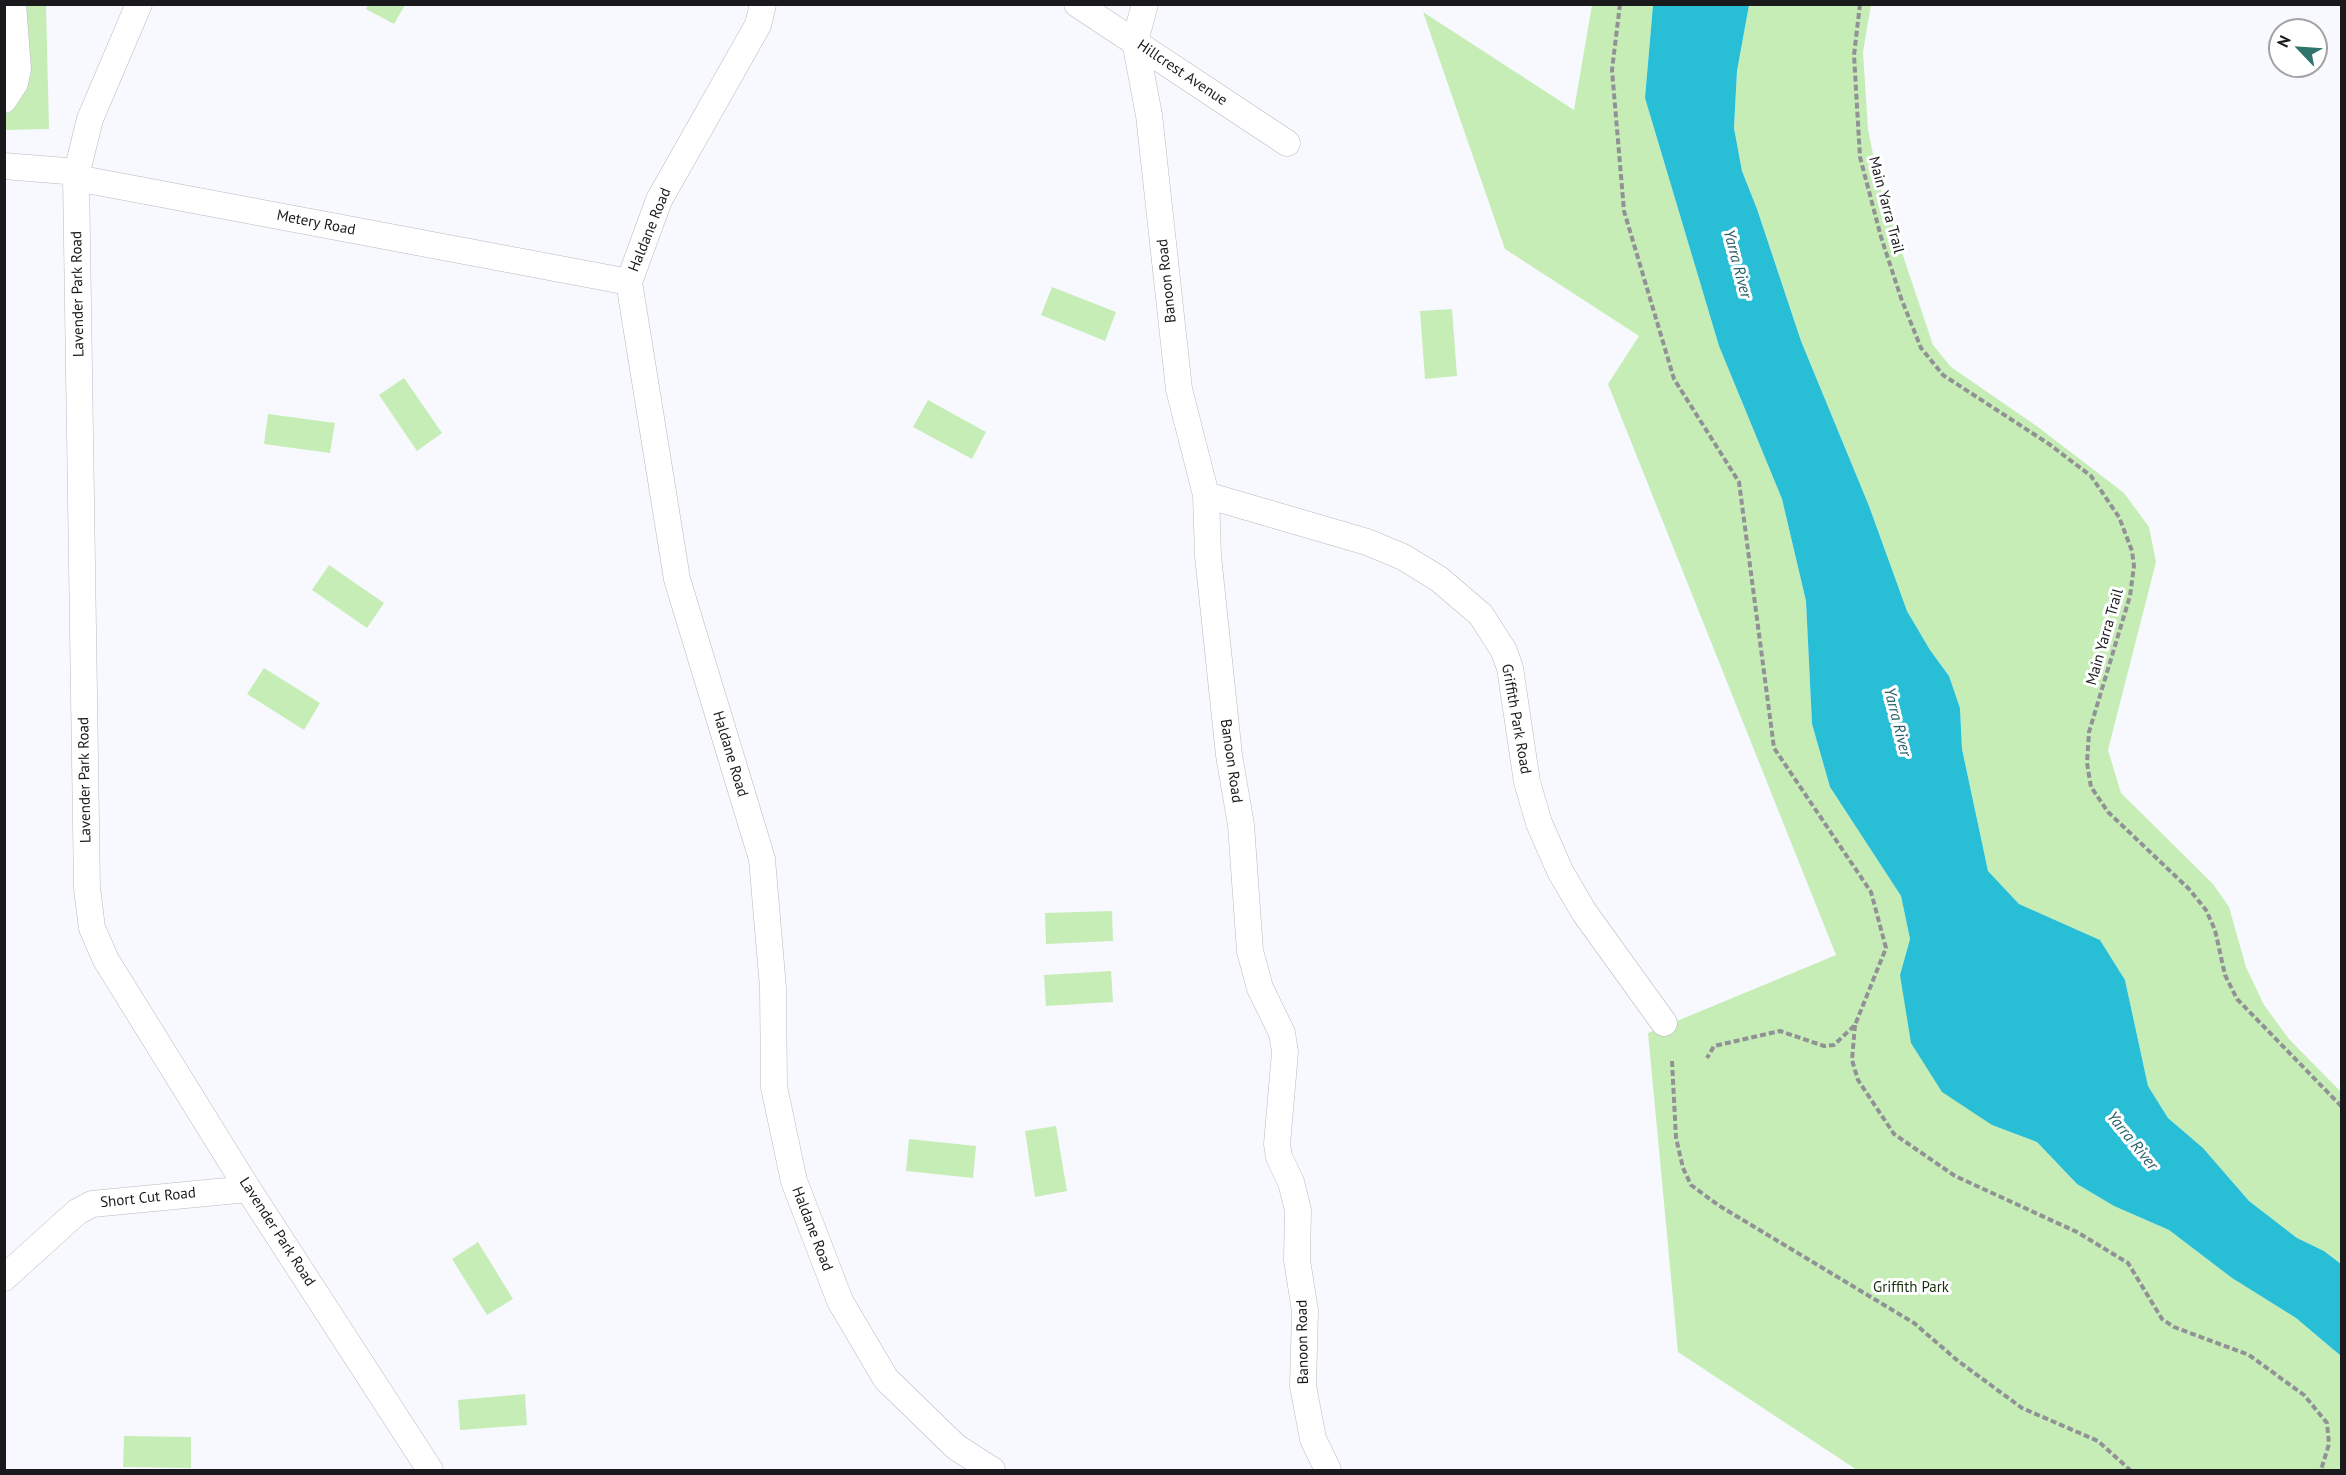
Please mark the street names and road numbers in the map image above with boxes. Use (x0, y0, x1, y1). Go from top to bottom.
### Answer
street label: Hillcrest Avenue (1134, 36, 1230, 110)
street label: Main Yarra Trail (1864, 155, 1908, 255)
street label: Haldane Road (625, 185, 675, 275)
street label: Metery Road (275, 207, 357, 239)
street label: Lavender Park Road (68, 231, 88, 357)
street label: Banoon Road (1154, 238, 1180, 324)
street label: Main Yarra Trail (2083, 587, 2127, 687)
street label: Griffith Park Road (1497, 662, 1535, 776)
street label: Haldane Road (708, 709, 752, 799)
street label: Lavender Park Road (75, 717, 95, 843)
street label: Banoon Road (1216, 718, 1246, 804)
street label: Lavender Park Road (235, 1174, 319, 1290)
street label: Short Cut Road (99, 1184, 197, 1212)
street label: Haldane Road (788, 1184, 836, 1274)
street label: Banoon Road (1293, 1300, 1313, 1384)

